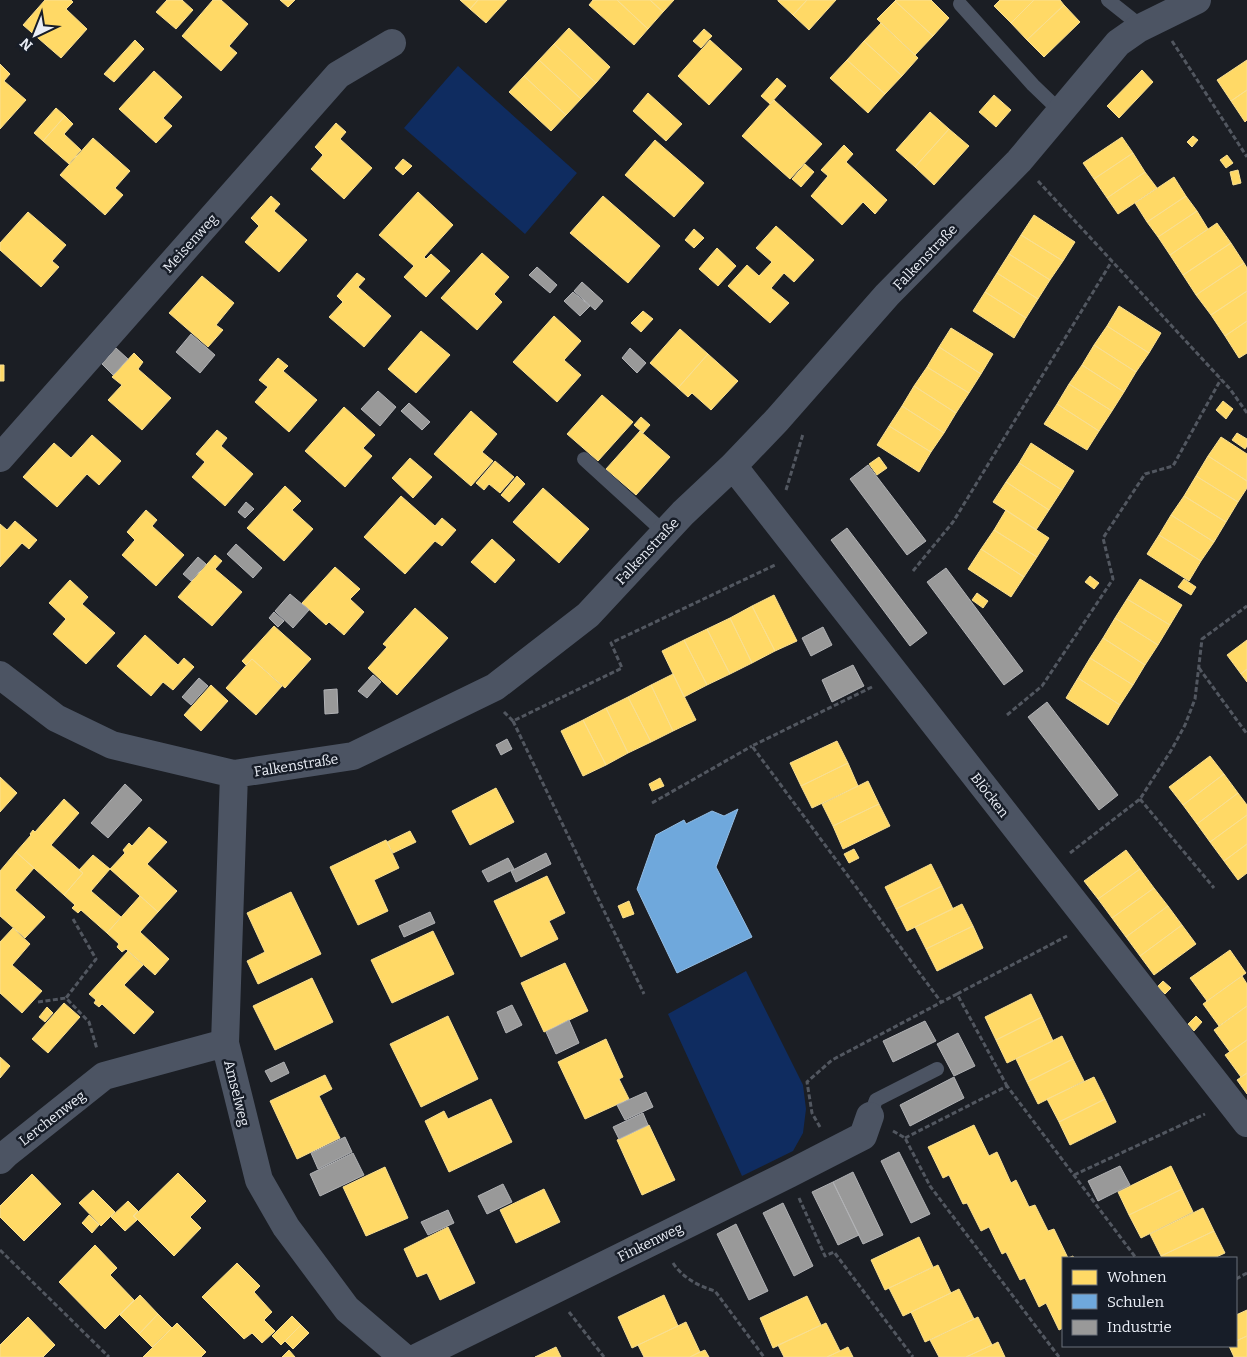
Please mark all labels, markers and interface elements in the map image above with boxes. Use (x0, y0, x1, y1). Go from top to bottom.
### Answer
north arrow (10, 10, 60, 60)
text: N (17, 34, 36, 54)
street label: Meisenweg (160, 210, 221, 276)
street label: Falkenstraße (890, 221, 961, 294)
street label: Falkenstraße (612, 514, 683, 588)
street label: Falkenstraße (253, 750, 339, 781)
street label: Blöcken (967, 770, 1012, 821)
street label: Amselweg (220, 1058, 253, 1128)
street label: Lerchenweg (16, 1087, 89, 1150)
street label: Finkenweg (615, 1219, 686, 1266)
legend (1062, 1257, 1237, 1347)
text: Wohnen (1107, 1268, 1167, 1286)
text: Schulen (1107, 1293, 1164, 1311)
text: Industrie (1107, 1318, 1172, 1336)

